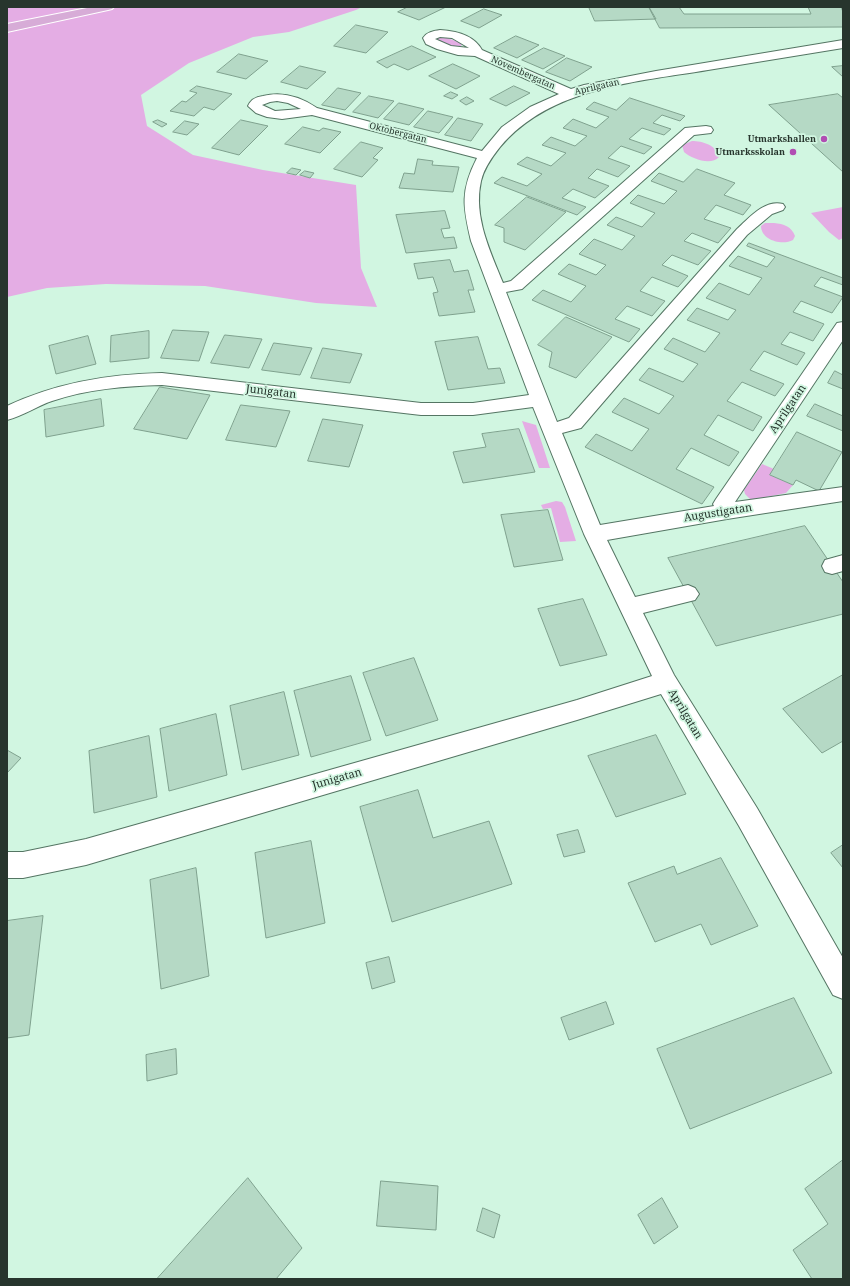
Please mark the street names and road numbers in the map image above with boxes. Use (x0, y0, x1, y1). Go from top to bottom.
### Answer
street label: Novembergatan (489, 54, 557, 92)
street label: Aprilgatan (574, 77, 620, 97)
street label: Oktobergatan (368, 121, 428, 145)
street label: Junigatan (245, 382, 297, 402)
street label: Aprilgatan (767, 382, 809, 436)
street label: Augustigatan (683, 501, 753, 525)
street label: Aprilgatan (665, 687, 705, 741)
street label: Junigatan (311, 766, 363, 792)

